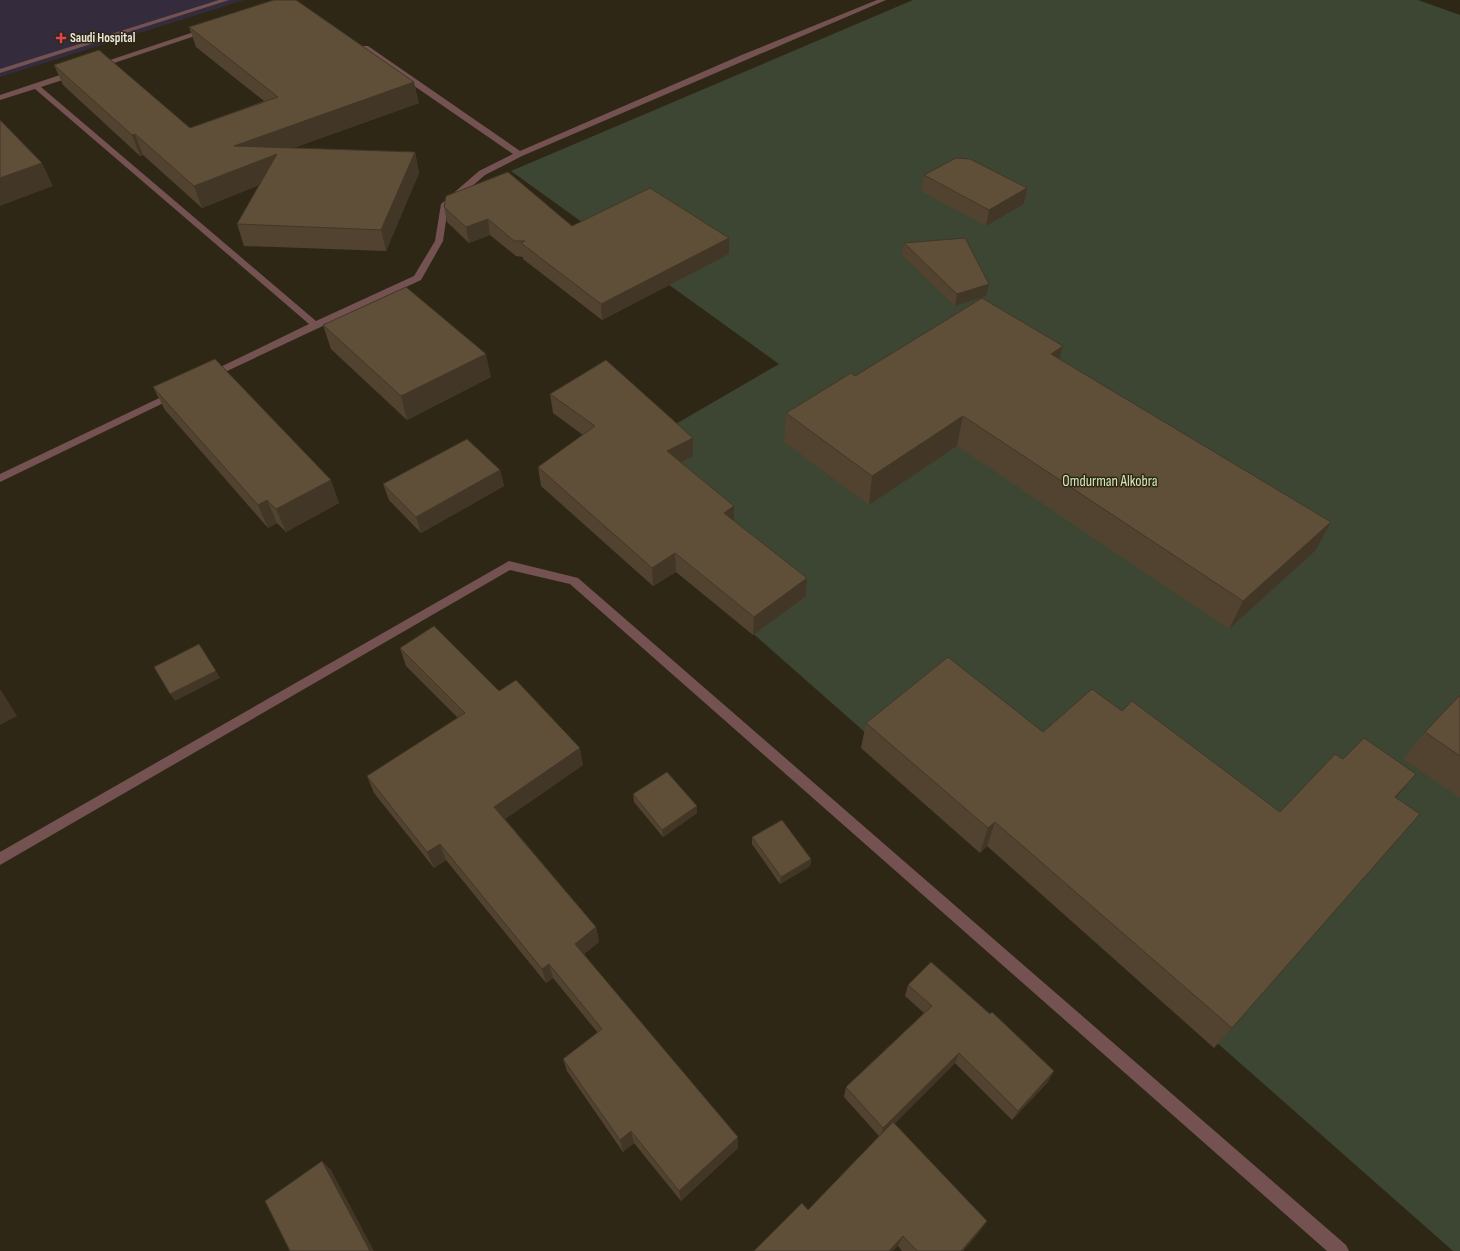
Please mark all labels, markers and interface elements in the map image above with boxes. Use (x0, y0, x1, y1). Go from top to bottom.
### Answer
place label: Saudi Hospital (70, 30, 136, 46)
marker: Saudi Hospital (55, 32, 67, 44)
park label: Omdurman Alkobra (1062, 472, 1158, 491)

